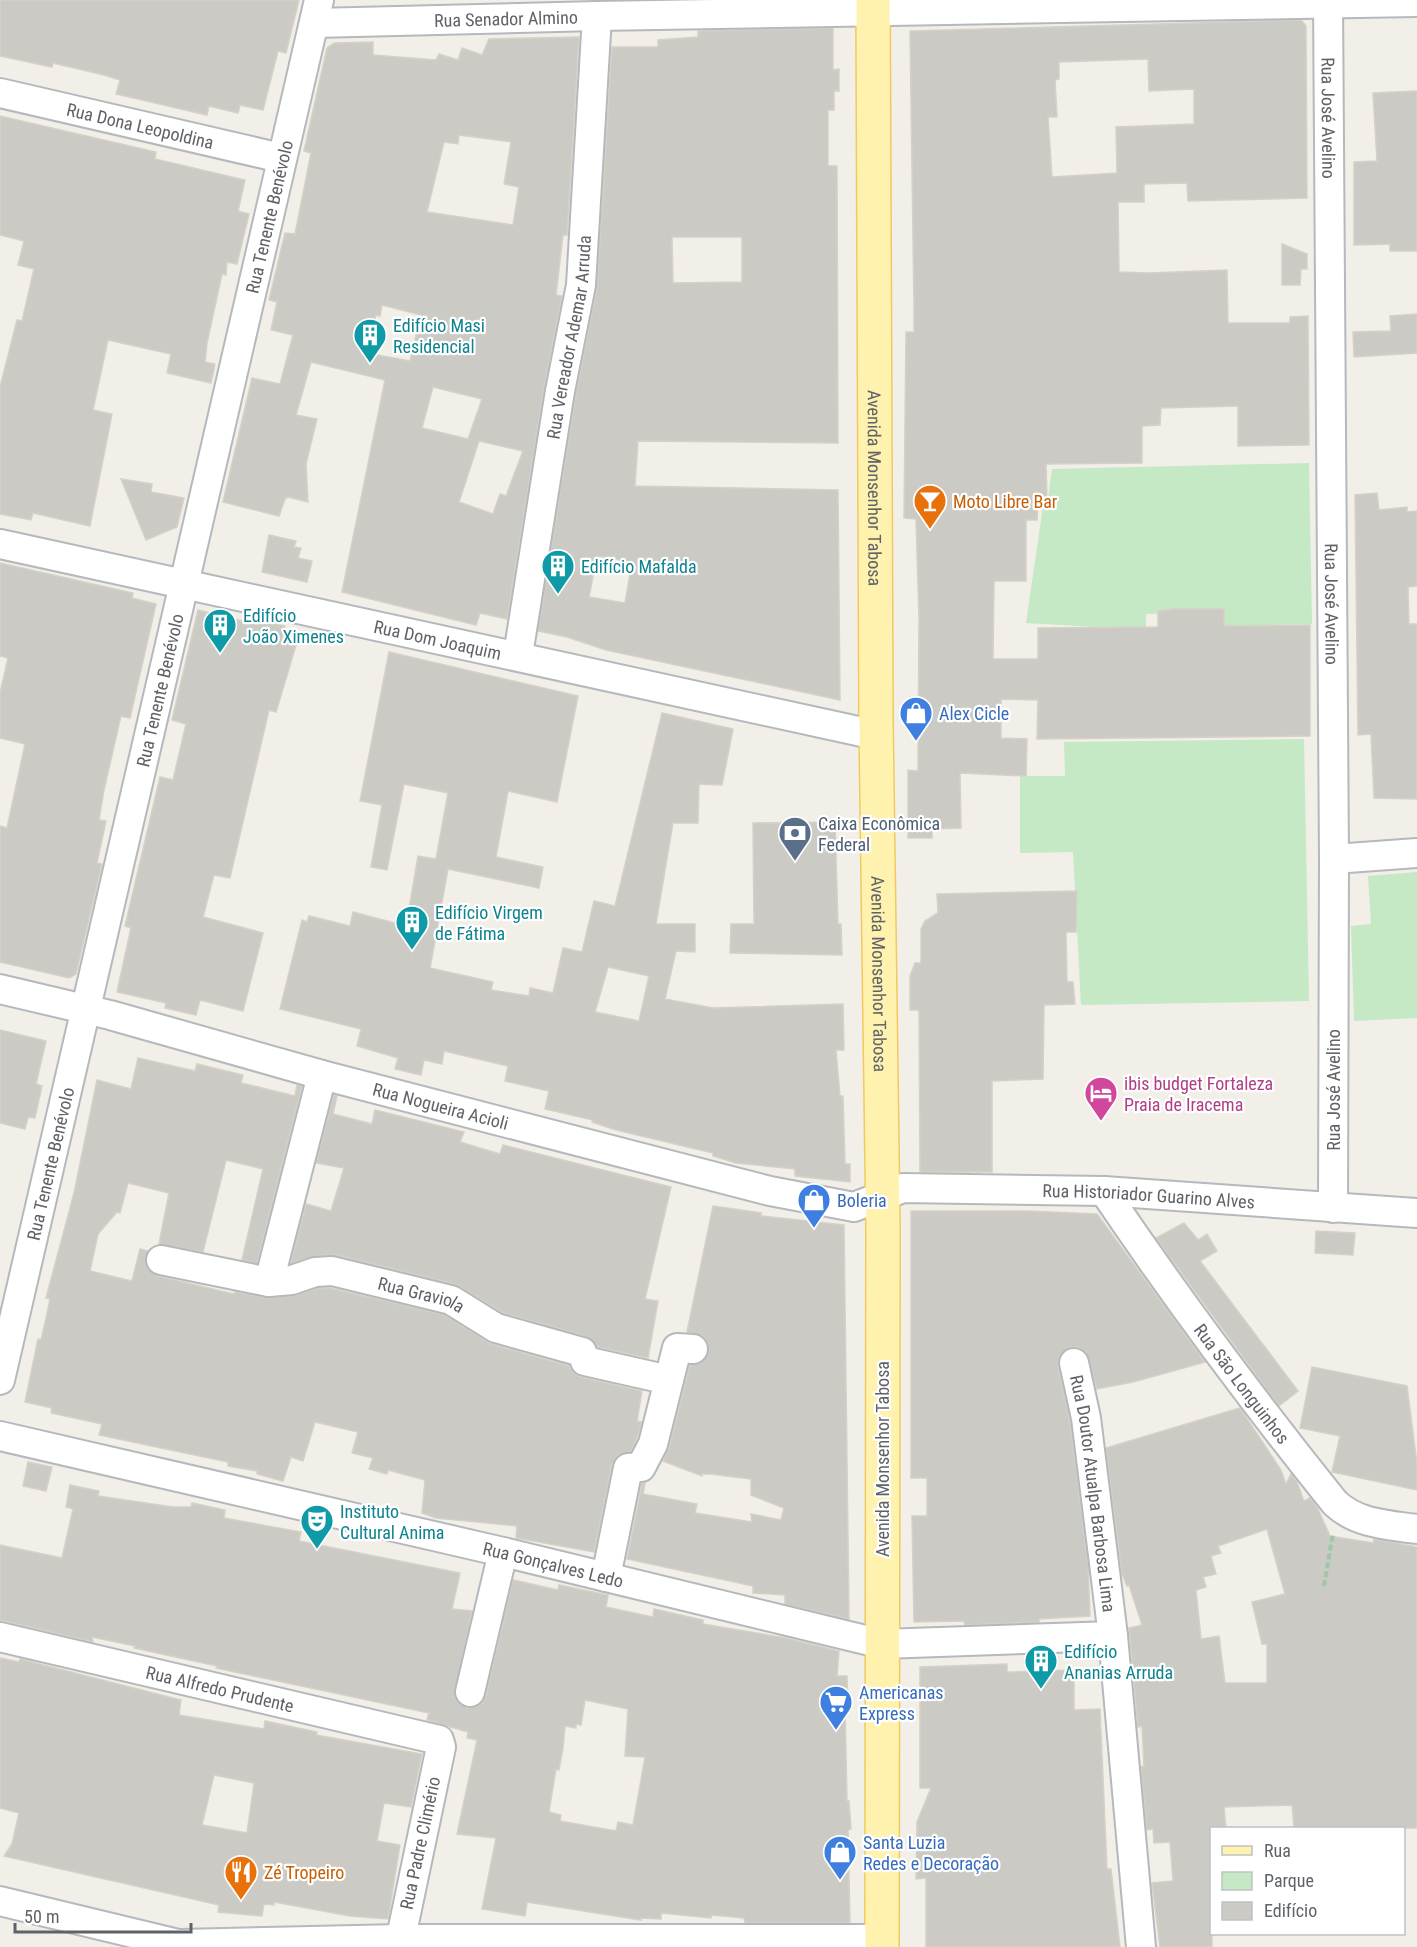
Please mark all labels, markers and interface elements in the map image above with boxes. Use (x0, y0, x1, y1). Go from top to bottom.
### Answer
street label: Rua Senador Almino (434, 6, 578, 31)
street label: Rua José Avelino (1318, 57, 1340, 179)
street label: Rua Dona Leopoldina (65, 98, 216, 153)
street label: Rua Tenente Benévolo (241, 138, 297, 295)
street label: Rua Vereador Ademar Arruda (542, 235, 594, 441)
place label: Edifício Masi Residencial (393, 315, 485, 357)
building icon: Edifício Masi Residencial (352, 317, 388, 364)
street label: Avenida Monsenhor Tabosa (864, 390, 886, 586)
bar icon: Moto Libre Bar (912, 483, 948, 530)
place label: Moto Libre Bar (953, 491, 1058, 512)
street label: Rua José Avelino (1321, 543, 1343, 665)
building icon: Edifício Mafalda (540, 548, 576, 595)
place label: Edifício Mafalda (581, 556, 697, 577)
place label: Edifício João Ximenes (243, 605, 344, 647)
building icon: Edifício João Ximenes (202, 607, 238, 654)
street label: Rua Tenente Benévolo (132, 612, 187, 769)
street label: Rua Dom Joaquim (372, 615, 503, 664)
shop icon: Alex Cicle (898, 695, 934, 742)
place label: Alex Cicle (939, 703, 1009, 724)
place label: Caixa Econômica Federal (818, 813, 940, 855)
bank icon: Caixa Econômica Federal (777, 815, 813, 862)
street label: Avenida Monsenhor Tabosa (868, 876, 891, 1072)
place label: Edifício Virgem de Fátima (435, 902, 543, 944)
building icon: Edifício Virgem de Fátima (394, 904, 430, 951)
street label: Rua José Avelino (1323, 1029, 1344, 1151)
place label: ibis budget Fortaleza Praia de Iracema (1124, 1073, 1273, 1115)
hotel icon: ibis budget Fortaleza Praia de Iracema (1083, 1075, 1119, 1122)
street label: Rua Nogueira Acioli (371, 1078, 511, 1133)
street label: Rua Tenente Benévolo (22, 1085, 78, 1242)
street label: Rua Historiador Guarino Alves (1042, 1180, 1256, 1212)
shop icon: Boleria (796, 1182, 832, 1229)
place label: Boleria (837, 1190, 887, 1211)
street label: Rua Graviola (376, 1272, 469, 1316)
street label: Rua São Longuinhos (1190, 1319, 1294, 1448)
street label: Avenida Monsenhor Tabosa (872, 1361, 893, 1557)
street label: Rua Doutor Atualpa Barbosa Lima (1066, 1373, 1120, 1613)
place label: Instituto Cultural Anima (340, 1501, 444, 1543)
theatre icon: Instituto Cultural Anima (299, 1503, 335, 1550)
street label: Rua Gonçalves Ledo (481, 1537, 626, 1591)
place label: Edifício Ananias Arruda (1064, 1641, 1173, 1683)
building icon: Edifício Ananias Arruda (1023, 1643, 1059, 1690)
street label: Rua Alfredo Prudente (144, 1661, 296, 1716)
place label: Americanas Express (859, 1682, 943, 1724)
supermarket icon: Americanas Express (818, 1684, 854, 1731)
street label: Rua Padre Climério (396, 1775, 444, 1911)
legend (1210, 1827, 1405, 1935)
place label: Santa Luzia Redes e Decoração (863, 1832, 999, 1874)
shop icon: Santa Luzia Redes e Decoração (822, 1834, 858, 1881)
text: Rua (1264, 1840, 1291, 1861)
restaurant icon: Zé Tropeiro (223, 1854, 259, 1901)
place label: Zé Tropeiro (264, 1862, 344, 1883)
text: Parque (1264, 1870, 1314, 1891)
scale bar (15, 1896, 190, 1934)
text: Edifício (1264, 1900, 1317, 1921)
text: 50 m (24, 1906, 59, 1927)

